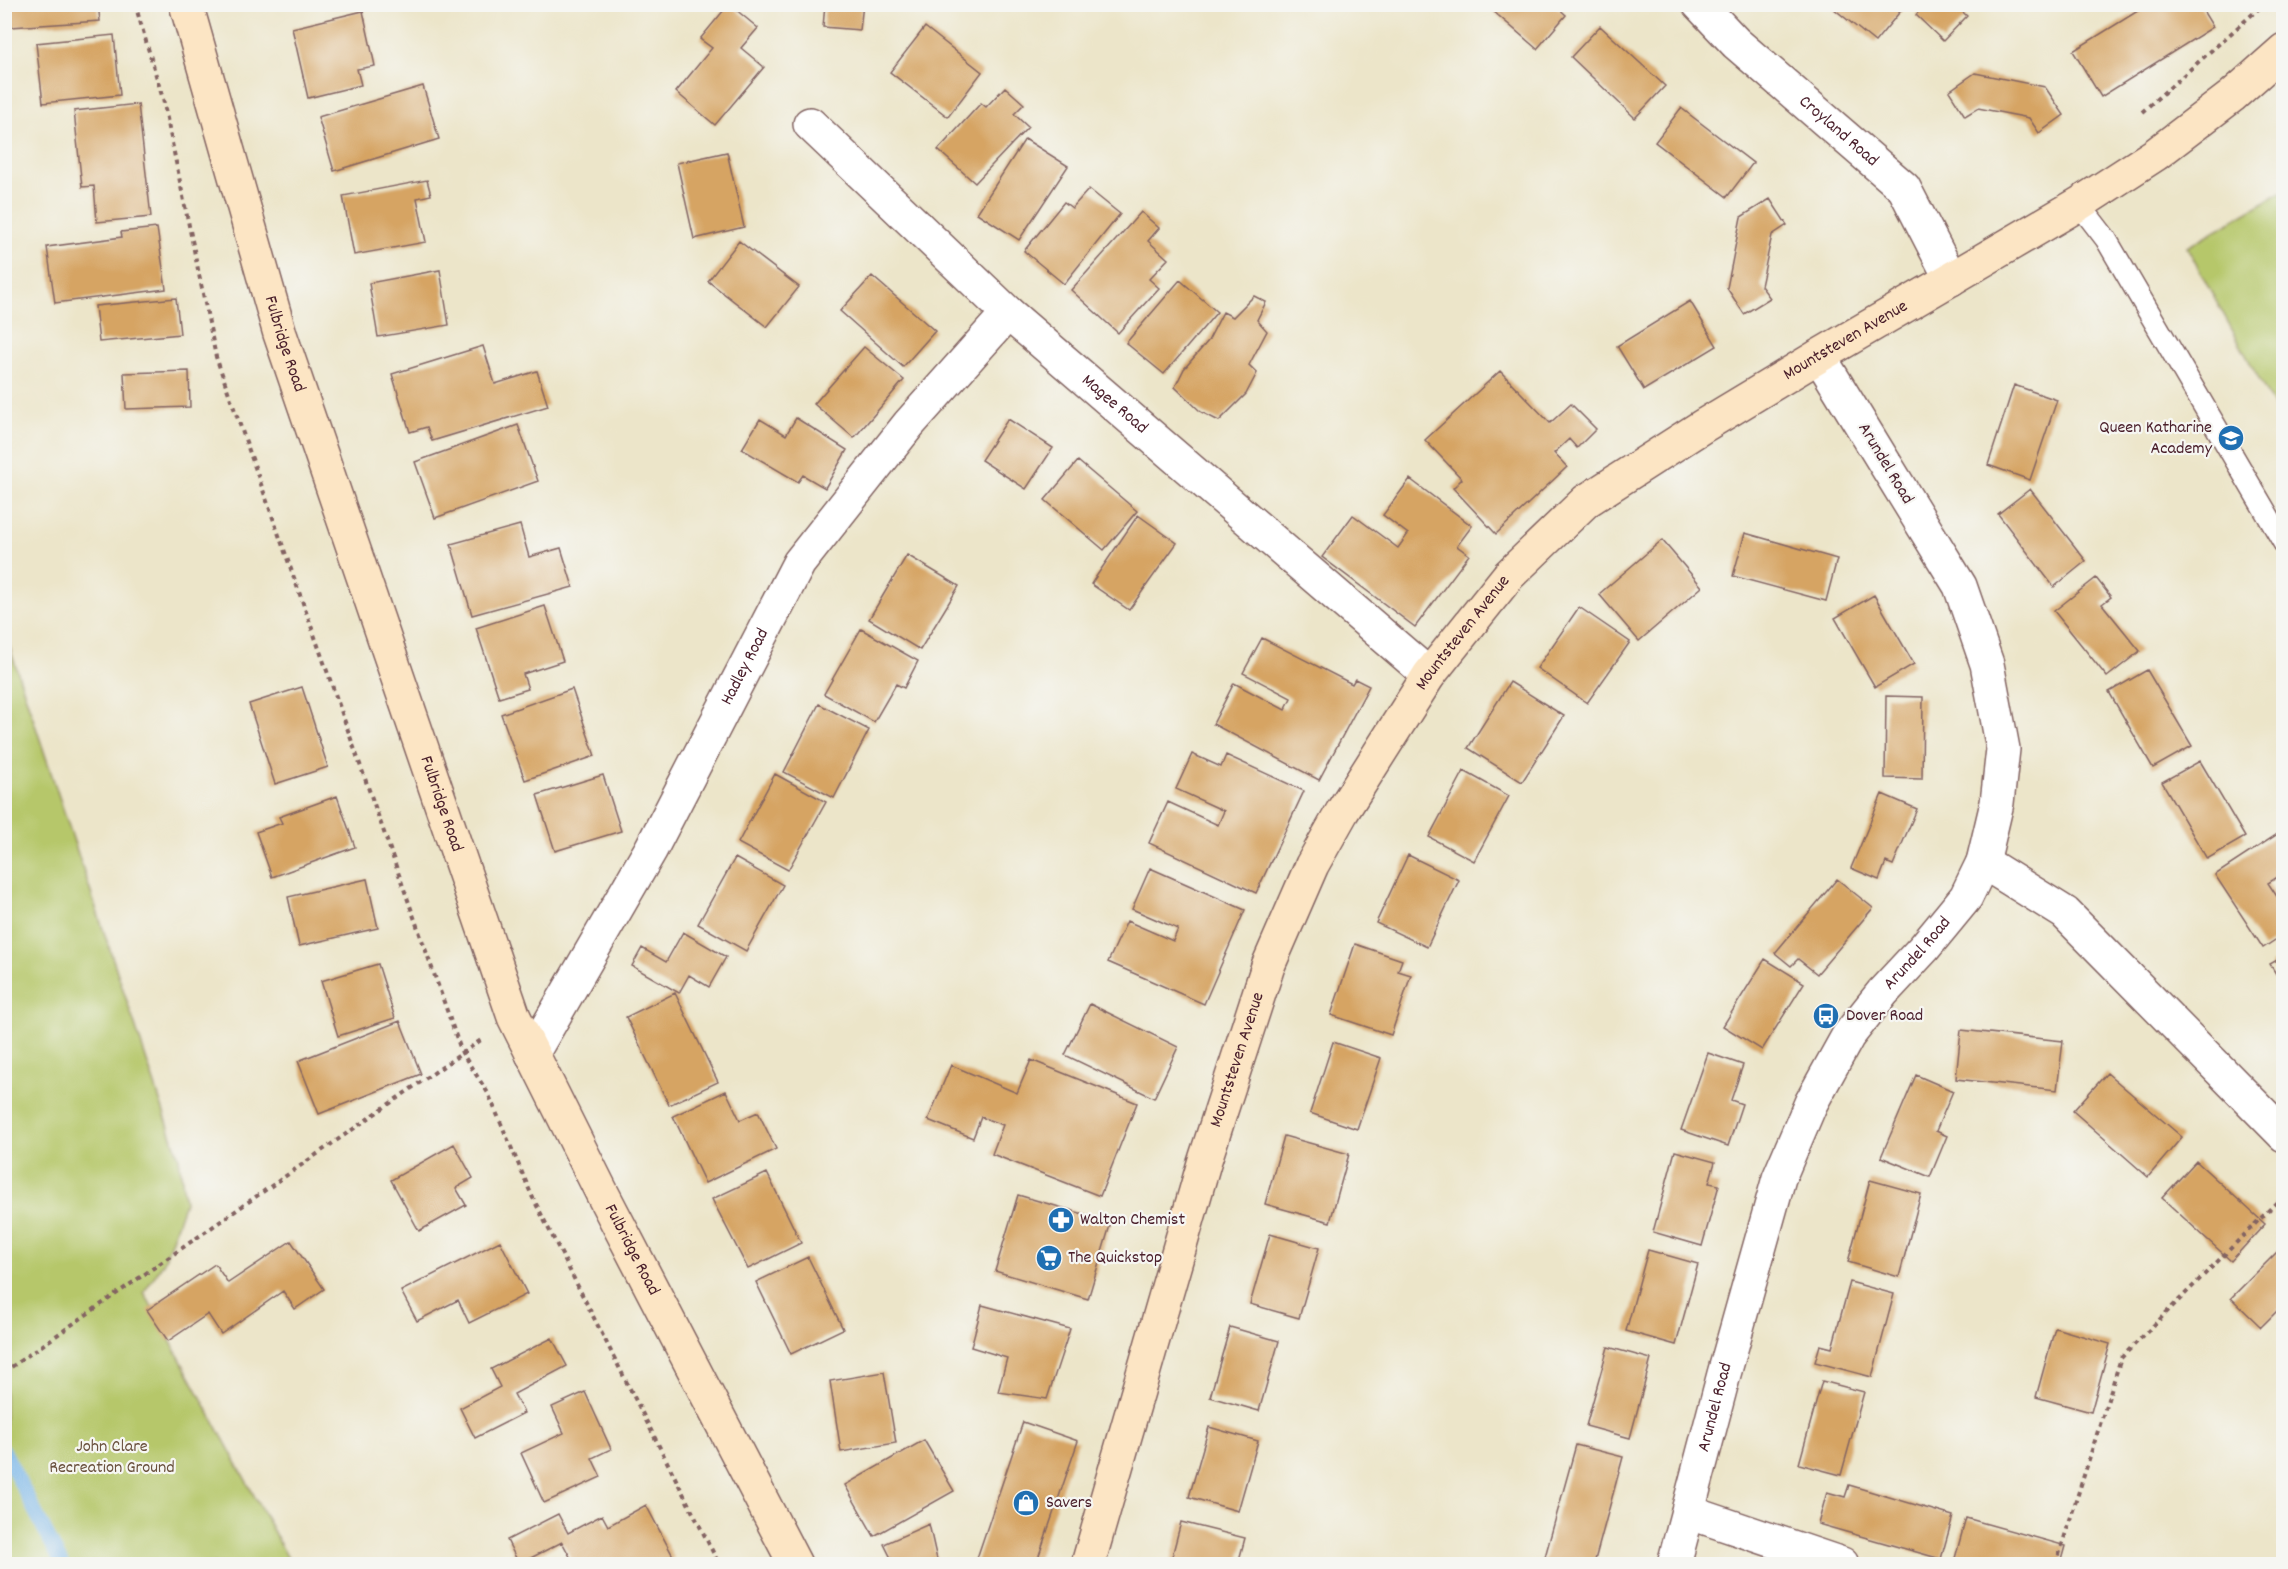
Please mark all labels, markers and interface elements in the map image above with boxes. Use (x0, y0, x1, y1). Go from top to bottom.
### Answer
street label: Croyland Road (1793, 90, 1884, 173)
street label: Fulbridge Road (257, 293, 312, 396)
street label: Mountsteven Avenue (1779, 294, 1913, 387)
street label: Magee Road (1076, 369, 1153, 440)
place label: Queen Katharine Academy (2099, 416, 2213, 462)
street label: Arundel Road (1851, 419, 1919, 509)
school or university icon: Queen Katharine Academy (2216, 423, 2246, 453)
street label: Mountsteven Avenue (1410, 570, 1517, 695)
street label: Hadley Road (715, 624, 775, 710)
street label: Fulbridge Road (413, 753, 469, 855)
street label: Arundel Road (1878, 911, 1957, 996)
street label: Mountsteven Avenue (1204, 989, 1271, 1131)
bus stop icon: Dover Road (1811, 1001, 1841, 1031)
place label: Dover Road (1846, 1004, 1923, 1029)
street label: Fulbridge Road (597, 1200, 666, 1300)
pharmacy icon: Walton Chemist (1046, 1205, 1076, 1235)
place label: Walton Chemist (1080, 1208, 1185, 1233)
supermarket icon: The Quickstop (1034, 1243, 1064, 1273)
place label: The Quickstop (1068, 1246, 1162, 1271)
street label: Arundel Road (1692, 1360, 1739, 1455)
park label: John Clare Recreation Ground (49, 1435, 175, 1481)
shop icon: Savers (1011, 1488, 1041, 1518)
place label: Savers (1046, 1491, 1092, 1516)

